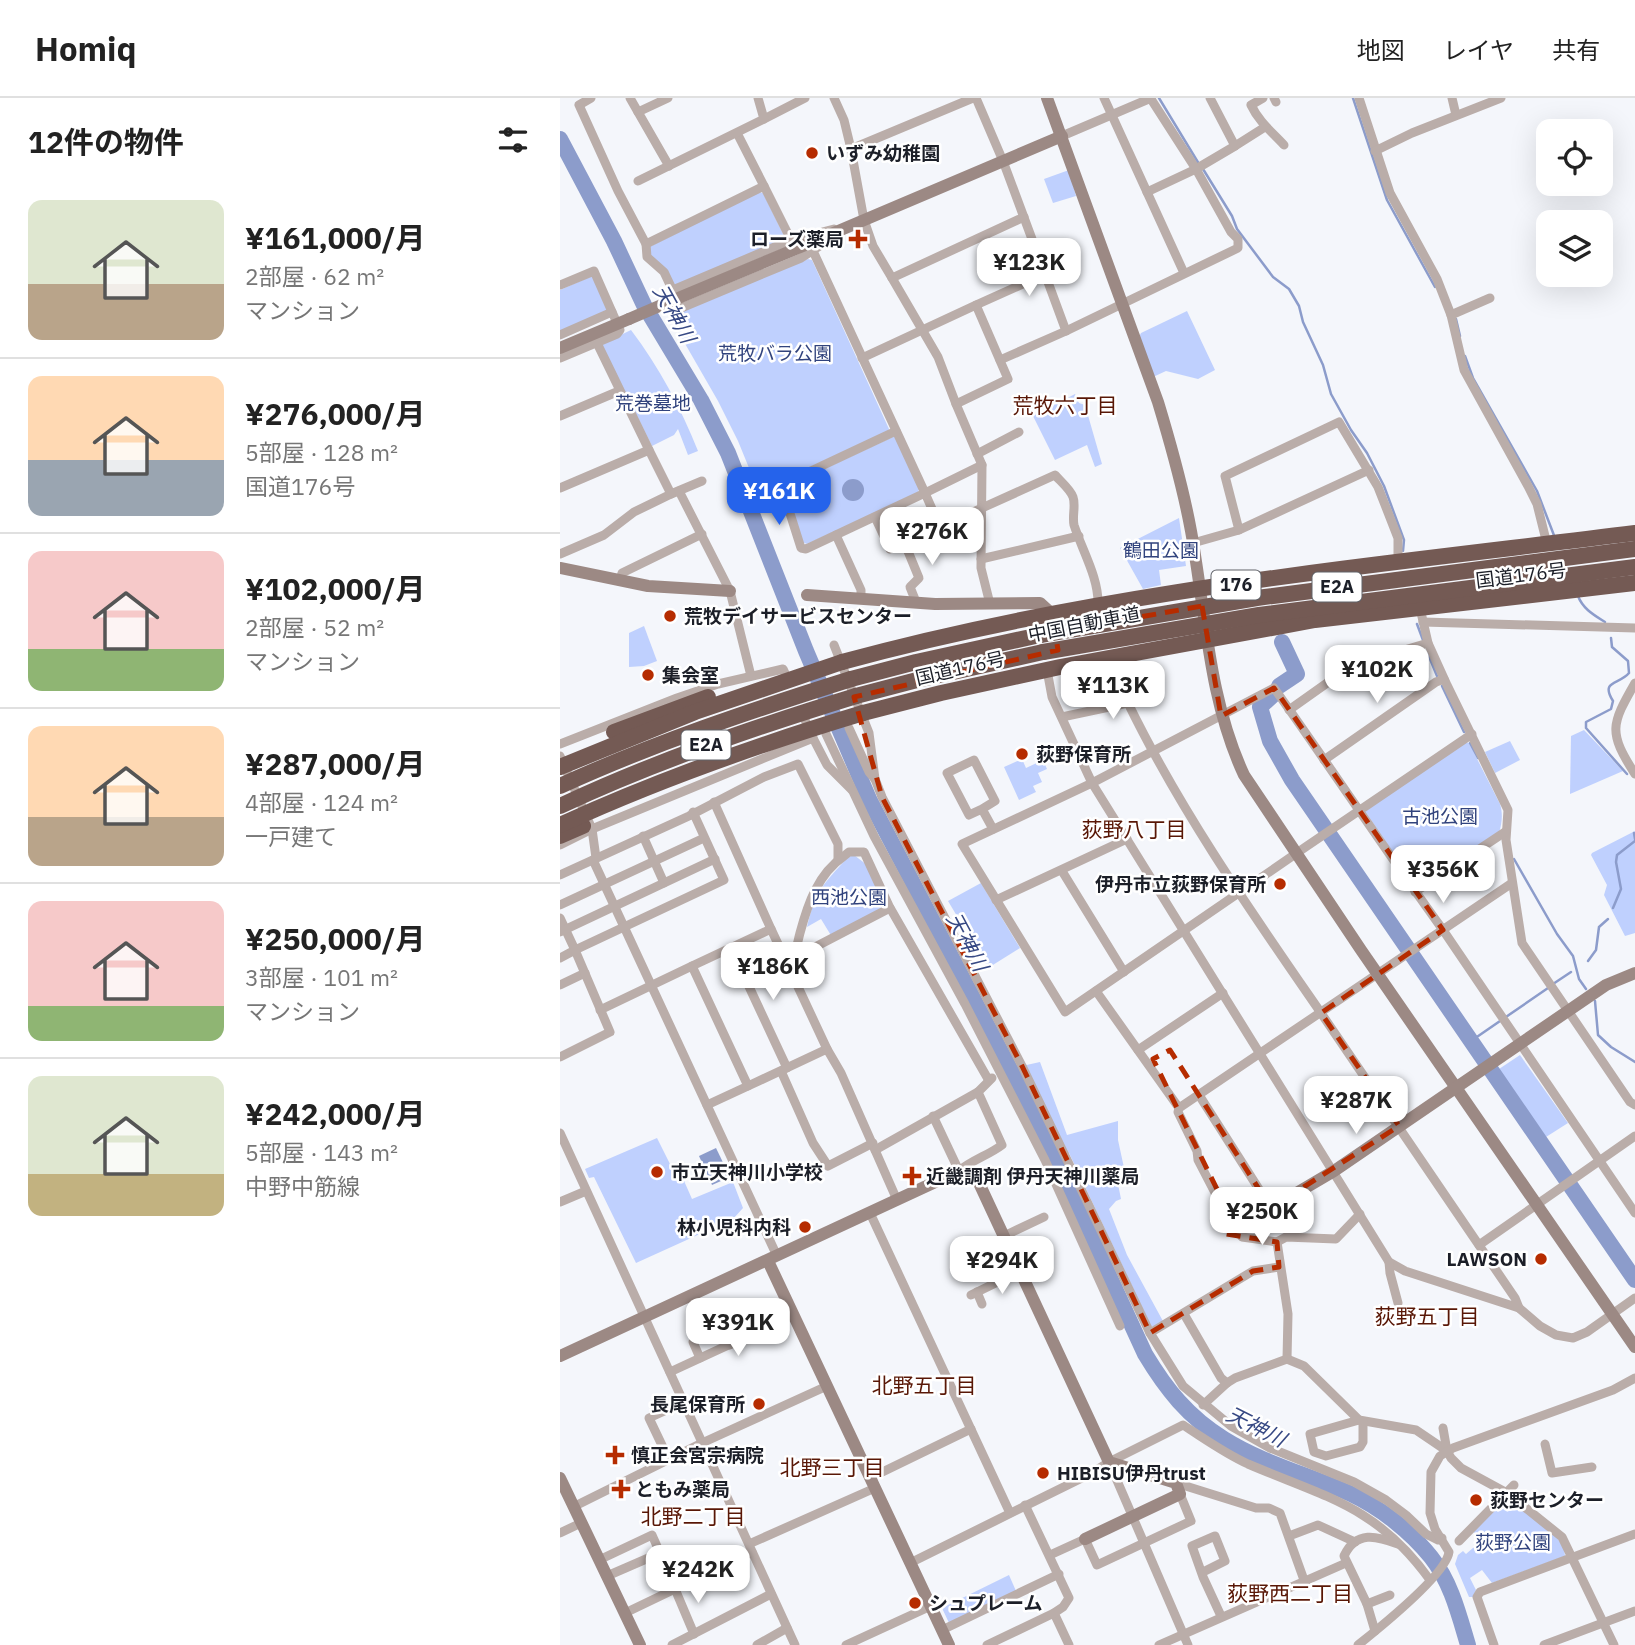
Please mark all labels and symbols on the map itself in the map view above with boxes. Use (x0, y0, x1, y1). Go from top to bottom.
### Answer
place label: いずみ幼稚園 (826, 141, 940, 165)
marker: いずみ幼稚園 (804, 145, 820, 161)
place label: ローズ薬局 (750, 227, 844, 251)
marker: ローズ薬局 (850, 231, 866, 247)
pin: ¥123K (980, 238, 1078, 298)
water label: 天神川 (647, 279, 703, 350)
park label: 荒牧バラ公園 (718, 341, 832, 365)
park label: 荒巻墓地 (615, 391, 691, 415)
district label: 荒牧六丁目 (1013, 391, 1118, 419)
pin: ¥161K (730, 468, 828, 527)
pin: ¥276K (883, 508, 981, 567)
park label: 鶴田公園 (1123, 538, 1199, 562)
street label: 国道176号 (1474, 558, 1568, 592)
road number: 176 (1212, 570, 1260, 600)
road number: E2A (1312, 573, 1362, 602)
street label: 中国自動車道 (1026, 601, 1142, 647)
place label: 荒牧デイサービスセンター (684, 604, 912, 628)
marker: 荒牧デイサービスセンター (662, 608, 678, 624)
street label: 国道176号 (913, 646, 1007, 690)
pin: ¥102K (1328, 646, 1426, 705)
pin: ¥113K (1064, 662, 1162, 721)
place label: 集会室 (662, 663, 719, 687)
marker: 集会室 (640, 667, 656, 683)
road number: E2A (682, 730, 730, 760)
place label: 荻野保育所 (1036, 742, 1131, 766)
marker: 荻野保育所 (1014, 746, 1030, 762)
park label: 古池公園 (1402, 804, 1478, 828)
district label: 荻野八丁目 (1082, 815, 1187, 843)
pin: ¥356K (1394, 846, 1492, 905)
place label: 伊丹市立荻野保育所 (1095, 872, 1266, 896)
marker: 伊丹市立荻野保育所 (1272, 876, 1288, 892)
park label: 西池公園 (811, 885, 887, 909)
water label: 天神川 (941, 907, 996, 978)
pin: ¥186K (724, 942, 822, 1002)
pin: ¥287K (1307, 1076, 1405, 1136)
place label: 市立天神川小学校 (671, 1160, 823, 1184)
marker: 市立天神川小学校 (649, 1164, 665, 1180)
place label: 近畿調剤 伊丹天神川薬局 (926, 1164, 1140, 1188)
marker: 近畿調剤 伊丹天神川薬局 (904, 1168, 920, 1184)
pin: ¥250K (1213, 1188, 1311, 1247)
place label: 林小児科内科 (677, 1215, 791, 1239)
marker: 林小児科内科 (797, 1219, 813, 1235)
pin: ¥294K (953, 1236, 1051, 1296)
place label: LAWSON (1446, 1247, 1527, 1271)
marker: LAWSON (1533, 1251, 1549, 1267)
pin: ¥391K (689, 1298, 787, 1358)
district label: 荻野五丁目 (1375, 1302, 1480, 1330)
district label: 北野五丁目 (872, 1371, 977, 1399)
place label: 長尾保育所 (650, 1392, 745, 1416)
marker: 長尾保育所 (751, 1396, 767, 1412)
water label: 天神川 (1222, 1399, 1293, 1454)
place label: 慎正会宮宗病院 (631, 1443, 764, 1467)
marker: 慎正会宮宗病院 (605, 1445, 625, 1465)
district label: 北野三丁目 (780, 1453, 885, 1481)
place label: HIBISU伊丹trust (1057, 1461, 1206, 1485)
marker: HIBISU伊丹trust (1035, 1465, 1051, 1481)
place label: ともみ薬局 (635, 1477, 730, 1501)
marker: ともみ薬局 (613, 1481, 629, 1497)
place label: 荻野センター (1490, 1488, 1604, 1512)
marker: 荻野センター (1468, 1492, 1484, 1508)
district label: 北野二丁目 (641, 1502, 746, 1530)
park label: 荻野公園 (1475, 1530, 1551, 1554)
pin: ¥242K (649, 1546, 747, 1605)
district label: 荻野西二丁目 (1227, 1579, 1353, 1607)
place label: シュプレーム (929, 1591, 1042, 1615)
marker: シュプレーム (907, 1595, 923, 1611)

